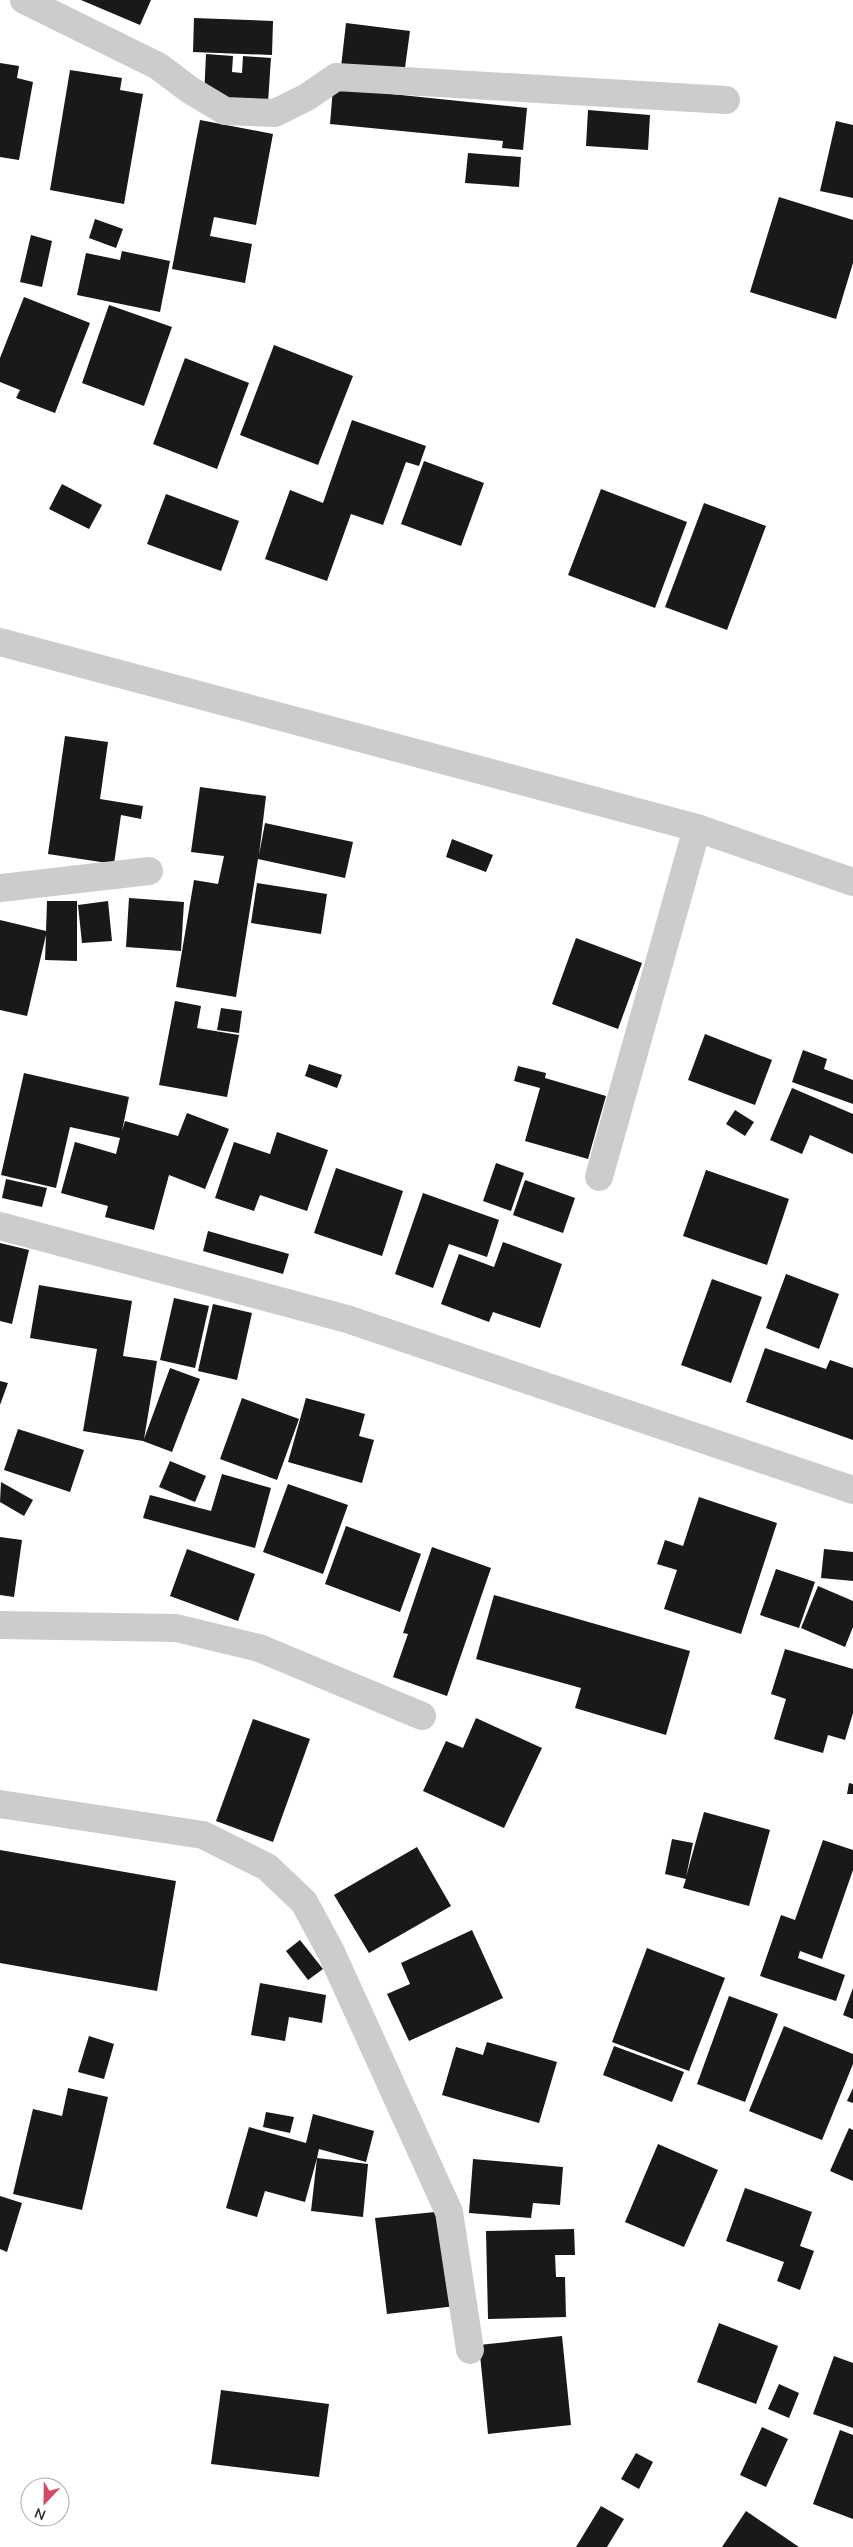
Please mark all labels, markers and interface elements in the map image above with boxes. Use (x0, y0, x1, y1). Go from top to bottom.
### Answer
north arrow (20, 2477, 70, 2527)
text: N (32, 2503, 49, 2524)

